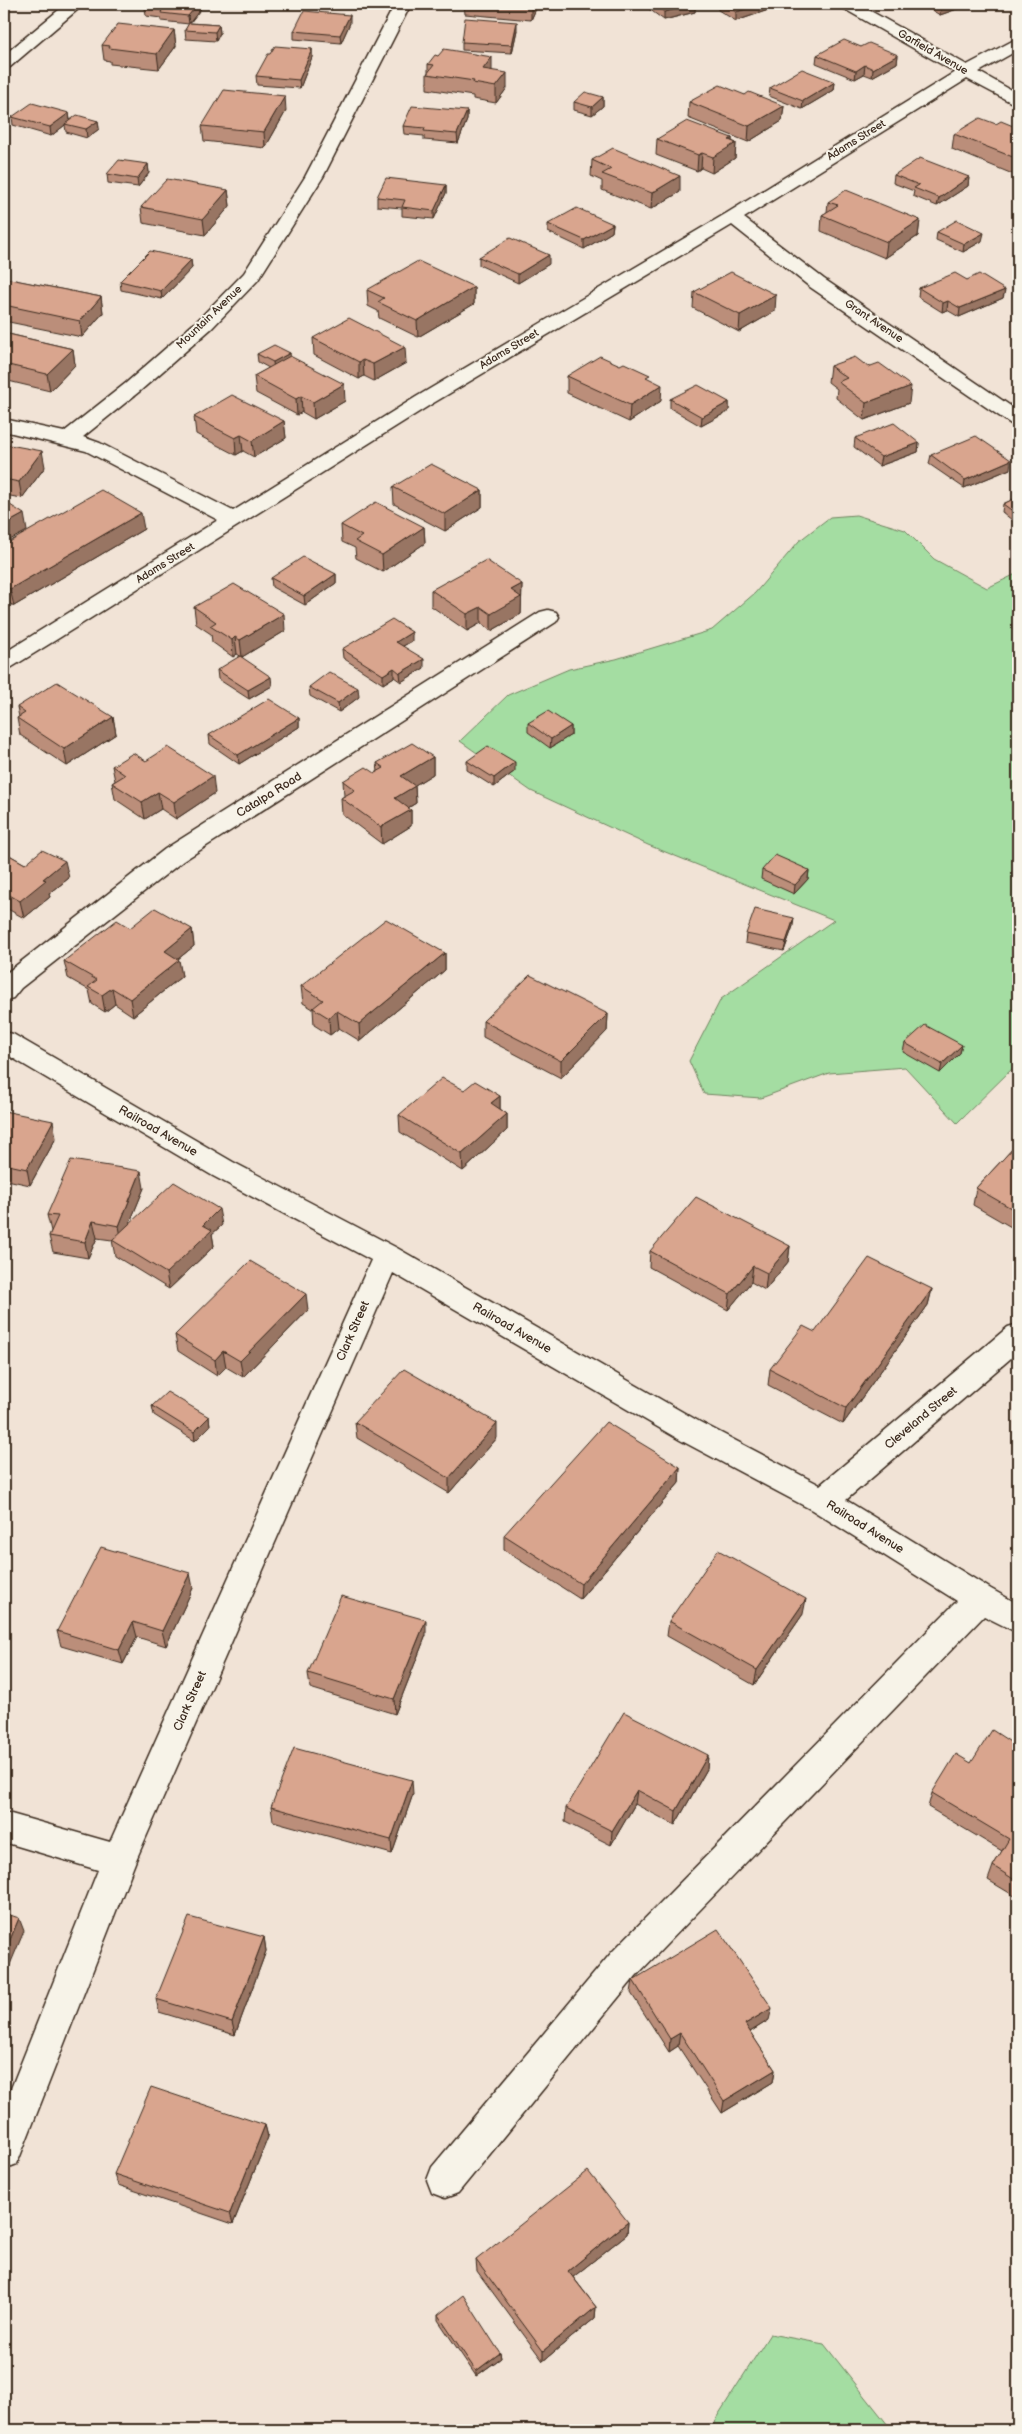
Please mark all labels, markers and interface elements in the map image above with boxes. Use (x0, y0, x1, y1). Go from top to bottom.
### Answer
street label: Garfield Avenue (896, 27, 971, 78)
street label: Adams Street (824, 117, 888, 163)
street label: Mountain Avenue (174, 282, 245, 352)
street label: Grant Avenue (842, 297, 906, 346)
street label: Adams Street (477, 326, 541, 372)
street label: Adams Street (133, 540, 197, 586)
street label: Catalpa Road (234, 769, 305, 821)
street label: Railroad Avenue (116, 1102, 200, 1160)
street label: Clark Street (333, 1298, 373, 1363)
street label: Railroad Avenue (470, 1299, 554, 1357)
street label: Cleveland Street (882, 1383, 960, 1453)
street label: Railroad Avenue (823, 1497, 907, 1557)
street label: Clark Street (170, 1668, 210, 1733)

